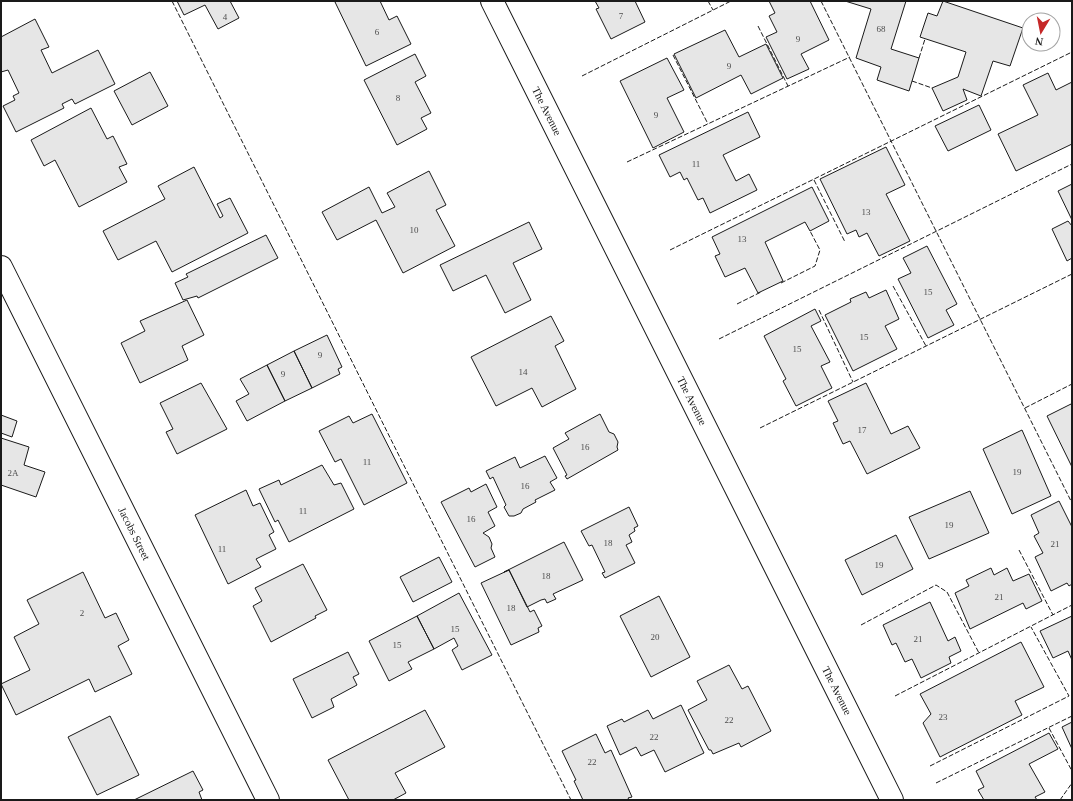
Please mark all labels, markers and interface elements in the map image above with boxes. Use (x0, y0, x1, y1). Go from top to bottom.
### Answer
house number: 7 (619, 11, 624, 21)
house number: 4 (223, 12, 228, 22)
north arrow (1021, 12, 1061, 52)
house number: 68 (877, 24, 886, 34)
house number: 6 (375, 27, 380, 37)
house number: 9 (796, 34, 801, 44)
text: N (1034, 35, 1044, 48)
house number: 9 (727, 61, 732, 71)
street label: The Avenue (530, 85, 564, 137)
house number: 8 (396, 93, 401, 103)
house number: 9 (654, 110, 659, 120)
house number: 11 (692, 159, 700, 169)
house number: 13 (862, 207, 871, 217)
house number: 10 (410, 225, 419, 235)
house number: 13 (738, 234, 747, 244)
house number: 15 (924, 287, 933, 297)
house number: 15 (860, 332, 869, 342)
house number: 15 (793, 344, 802, 354)
house number: 9 (318, 350, 323, 360)
house number: 14 (519, 367, 528, 377)
house number: 9 (281, 369, 286, 379)
street label: The Avenue (675, 374, 709, 427)
house number: 17 (858, 425, 867, 435)
house number: 16 (581, 442, 590, 452)
house number: 11 (363, 457, 371, 467)
house number: 19 (1013, 467, 1022, 477)
house number: 2A (8, 468, 19, 478)
house number: 16 (521, 481, 530, 491)
street label: Jacobs Street (116, 505, 153, 562)
house number: 11 (299, 506, 307, 516)
house number: 16 (467, 514, 476, 524)
house number: 19 (945, 520, 954, 530)
house number: 18 (604, 538, 613, 548)
house number: 21 (1051, 539, 1060, 549)
house number: 11 (218, 544, 226, 554)
house number: 19 (875, 560, 884, 570)
house number: 18 (542, 571, 551, 581)
house number: 21 (995, 592, 1004, 602)
house number: 18 (507, 603, 516, 613)
house number: 2 (80, 608, 84, 618)
house number: 15 (451, 624, 460, 634)
house number: 20 (651, 632, 660, 642)
house number: 21 (914, 634, 923, 644)
house number: 15 (393, 640, 402, 650)
street label: The Avenue (820, 664, 854, 717)
house number: 23 (939, 712, 948, 722)
house number: 22 (725, 715, 734, 725)
house number: 22 (650, 732, 659, 742)
house number: 22 (588, 757, 597, 767)

